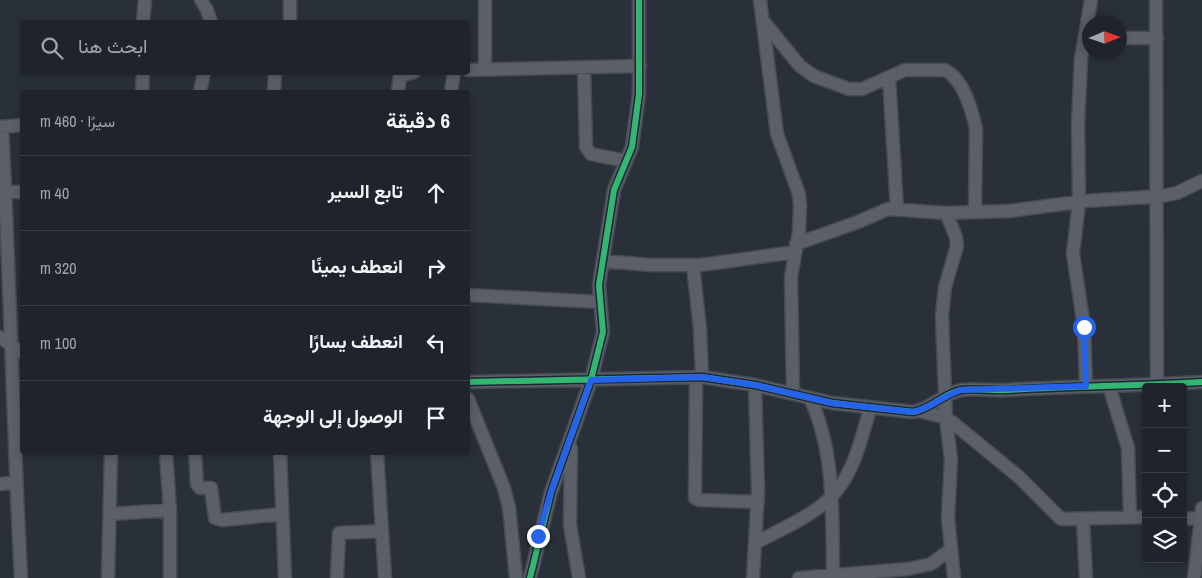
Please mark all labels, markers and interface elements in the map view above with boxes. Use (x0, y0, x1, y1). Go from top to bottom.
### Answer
north arrow (1082, 15, 1127, 60)
search box (20, 20, 470, 75)
text: ابحث هنا (78, 33, 148, 59)
icon: search (38, 34, 66, 62)
text: 6 دقيقة (386, 106, 450, 135)
text: سيرًا · 460 m (40, 110, 115, 132)
text: تابع السير (328, 178, 403, 204)
icon: ahead (422, 179, 450, 207)
text: 40 m (40, 182, 69, 204)
text: انعطف يمينًا (311, 253, 403, 279)
icon: right (422, 254, 450, 282)
text: 320 m (40, 257, 76, 279)
route start (1073, 316, 1096, 339)
text: انعطف يسارًا (309, 328, 403, 354)
icon: left (422, 329, 450, 357)
text: 100 m (40, 332, 76, 354)
map controls (1142, 383, 1187, 563)
button: + (1142, 383, 1187, 428)
text: الوصول إلى الوجهة (263, 403, 403, 429)
icon: arrive (422, 404, 450, 432)
button: − (1142, 428, 1187, 473)
button: locate (1142, 473, 1187, 518)
button: layers (1142, 518, 1187, 563)
route end (527, 525, 550, 548)

